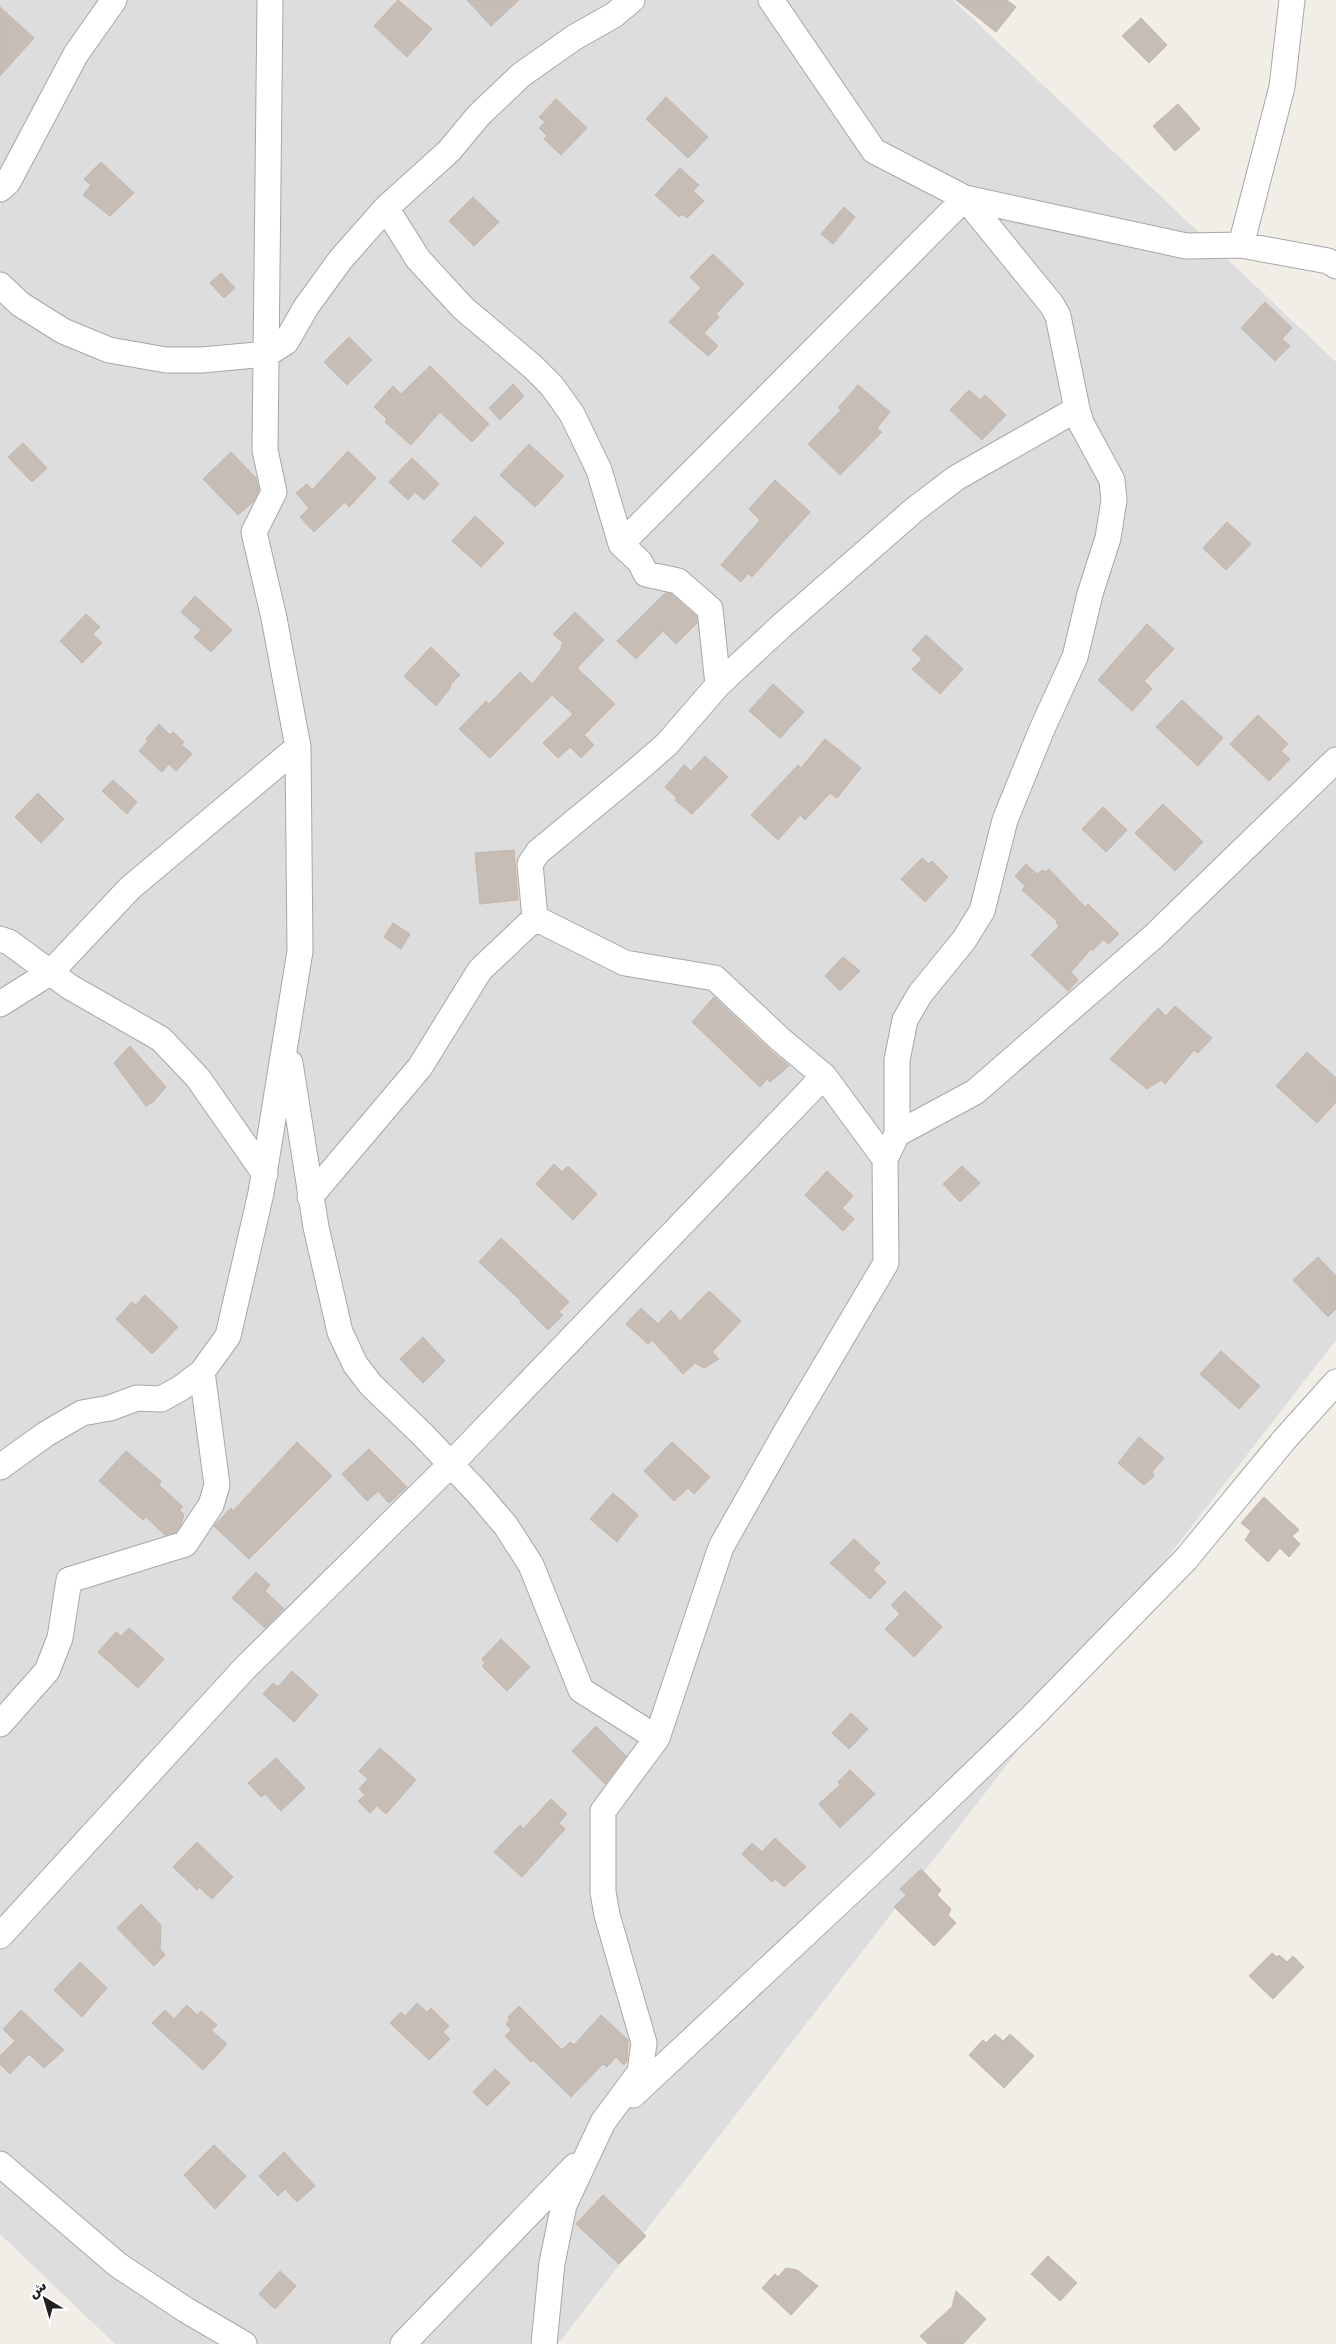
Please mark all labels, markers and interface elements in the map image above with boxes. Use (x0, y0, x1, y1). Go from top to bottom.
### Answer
north arrow (20, 2274, 70, 2324)
text: ش (24, 2277, 50, 2301)

